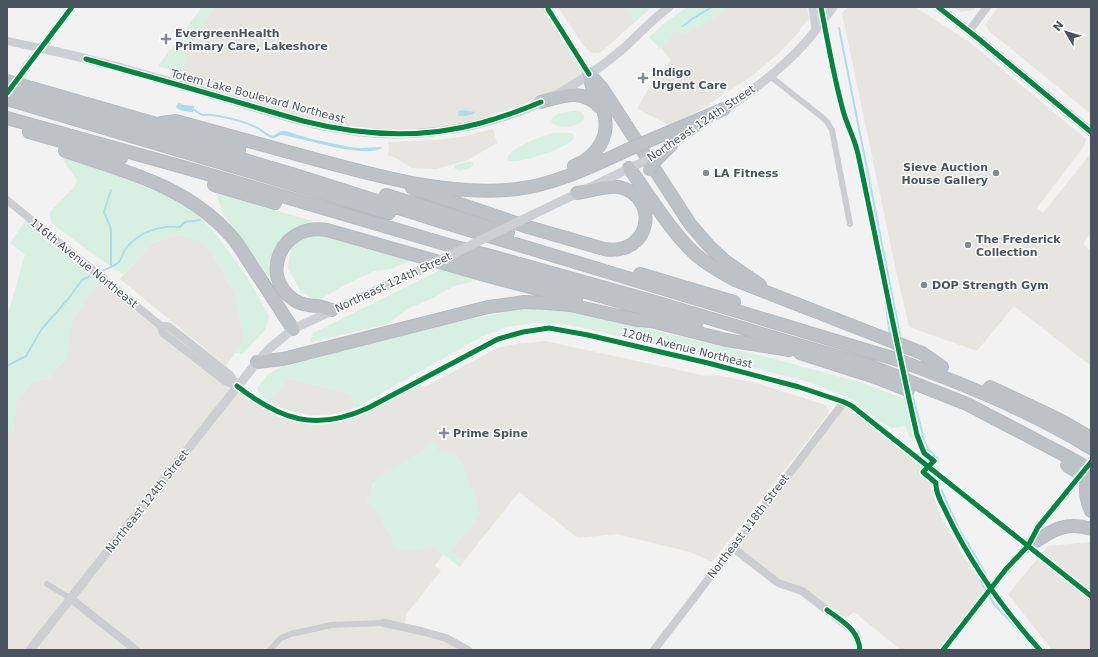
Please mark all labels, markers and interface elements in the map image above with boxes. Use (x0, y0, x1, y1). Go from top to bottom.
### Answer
north arrow (1046, 12, 1086, 52)
text: N (1051, 19, 1066, 34)
place label: EvergreenHealth Primary Care, Lakeshore (175, 27, 328, 53)
marker: EvergreenHealth Primary Care, Lakeshore (160, 33, 172, 45)
place label: Indigo Urgent Care (652, 66, 727, 92)
street label: Totem Lake Boulevard Northeast (169, 67, 347, 126)
marker: Indigo Urgent Care (637, 72, 649, 84)
street label: Northeast 124th Street (645, 82, 758, 164)
place label: Sieve Auction House Gallery (902, 161, 988, 187)
place label: LA Fitness (714, 167, 779, 180)
marker: LA Fitness (701, 168, 711, 178)
marker: Sieve Auction House Gallery (991, 168, 1001, 178)
street label: 116th Avenue Northeast (27, 216, 141, 311)
place label: The Frederick Collection (976, 233, 1061, 259)
marker: The Frederick Collection (963, 240, 973, 250)
street label: Northeast 124th Street (333, 249, 454, 315)
place label: DOP Strength Gym (932, 279, 1049, 292)
marker: DOP Strength Gym (919, 280, 929, 290)
street label: 120th Avenue Northeast (620, 326, 754, 371)
marker: Prime Spine (438, 427, 450, 439)
place label: Prime Spine (453, 427, 528, 440)
street label: Northeast 124th Street (103, 447, 192, 555)
street label: Northeast 118th Street (705, 471, 792, 581)

